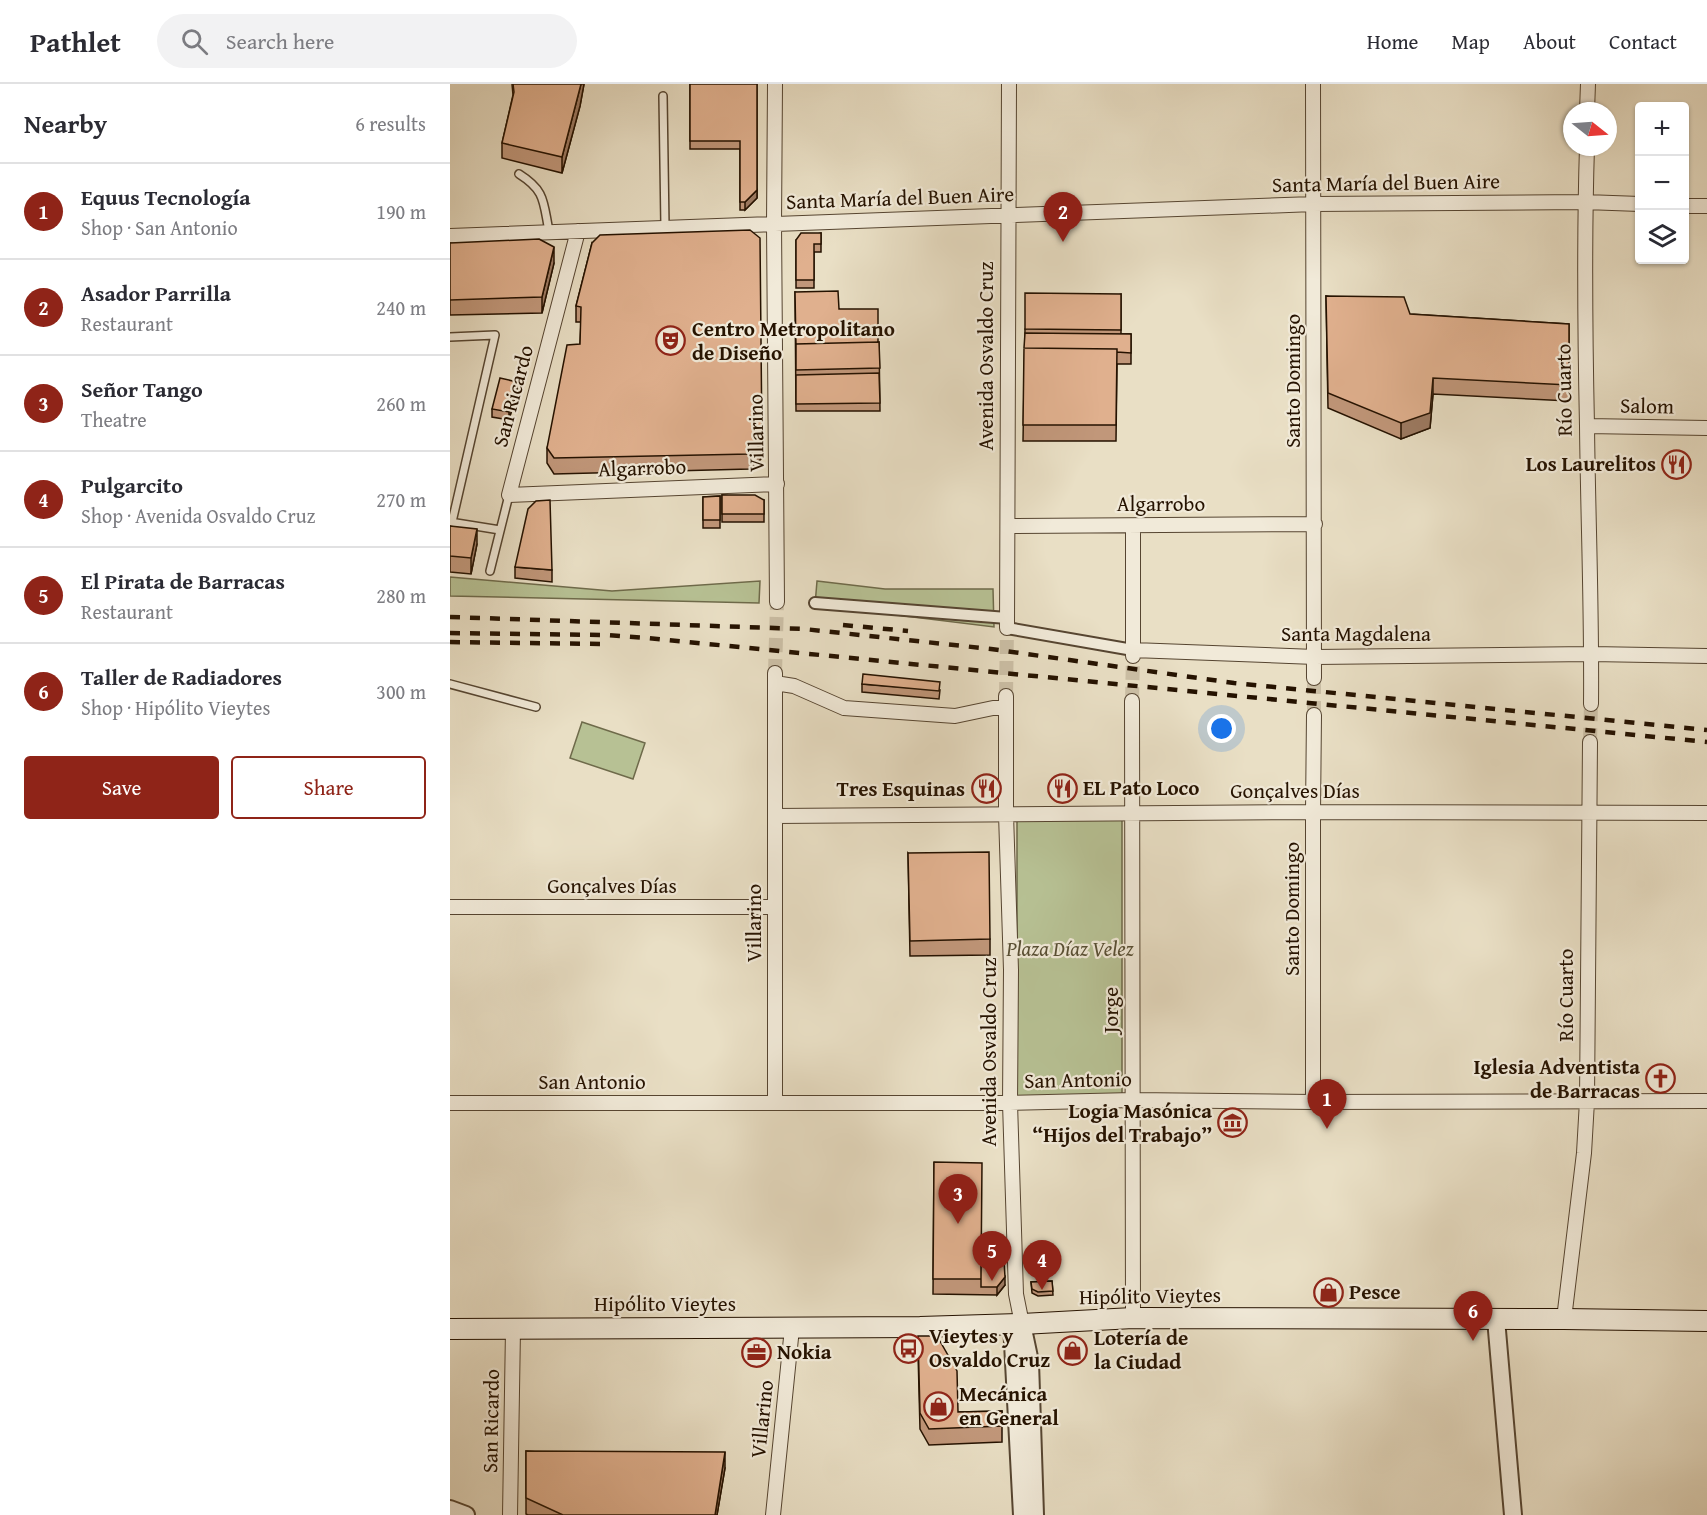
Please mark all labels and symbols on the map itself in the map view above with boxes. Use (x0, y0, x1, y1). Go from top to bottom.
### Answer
north arrow (1563, 102, 1617, 156)
street label: Santa María del Buen Aire (1272, 165, 1500, 200)
street label: Santa María del Buen Aire (785, 178, 1015, 217)
pin: 2 (1044, 192, 1082, 242)
street label: Avenida Osvaldo Cruz (970, 261, 1001, 451)
place label: Centro Metropolitano de Diseño (692, 313, 895, 368)
street label: Santo Domingo (1277, 314, 1308, 448)
theatre icon: Centro Metropolitano de Diseño (655, 325, 687, 357)
street label: San Ricardo (484, 342, 541, 450)
street label: Río Cuarto (1547, 343, 1580, 437)
street label: Salom (1620, 390, 1674, 421)
street label: Villarino (739, 394, 772, 472)
place label: Los Laurelitos (1526, 448, 1656, 479)
restaurant icon: Los Laurelitos (1661, 448, 1693, 480)
street label: Algarrobo (597, 450, 687, 485)
street label: Algarrobo (1117, 488, 1205, 519)
street label: Santa Magdalena (1281, 618, 1431, 649)
your location (1207, 714, 1236, 743)
restaurant icon: EL Pato Loco (1046, 772, 1078, 804)
place label: EL Pato Loco (1083, 772, 1199, 803)
place label: Tres Esquinas (837, 773, 965, 804)
restaurant icon: Tres Esquinas (970, 773, 1002, 805)
street label: Gonçalves Días (1230, 775, 1360, 806)
street label: Santo Domingo (1276, 842, 1307, 976)
street label: Gonçalves Días (547, 870, 677, 901)
street label: Villarino (738, 884, 769, 962)
park label: Plaza Díaz Velez (1005, 933, 1134, 964)
street label: Río Cuarto (1550, 949, 1581, 1041)
street label: Avenida Osvaldo Cruz (973, 957, 1004, 1147)
street label: Jorge (1095, 987, 1126, 1036)
place label: Iglesia Adventista de Barracas (1473, 1051, 1640, 1106)
street label: San Antonio (1024, 1063, 1132, 1096)
church icon: Iglesia Adventista de Barracas (1645, 1063, 1677, 1095)
street label: San Antonio (538, 1066, 646, 1097)
pin: 1 (1308, 1080, 1346, 1129)
place label: Logia Masónica “Hijos del Trabajo” (1033, 1095, 1212, 1150)
museum icon: Logia Masónica “Hijos del Trabajo” (1217, 1107, 1249, 1139)
pin: 3 (938, 1174, 978, 1224)
pin: 5 (972, 1232, 1012, 1281)
pin: 4 (1022, 1240, 1062, 1290)
shop icon: Pesce (1312, 1276, 1344, 1308)
place label: Pesce (1349, 1276, 1401, 1307)
street label: Hipólito Vieytes (1079, 1279, 1221, 1312)
street label: Hipólito Vieytes (594, 1288, 736, 1319)
pin: 6 (1454, 1292, 1492, 1341)
place label: Vieytes y Osvaldo Cruz (929, 1320, 1050, 1375)
place label: Lotería de la Ciudad (1094, 1322, 1188, 1377)
bus stop icon: Vieytes y Osvaldo Cruz (892, 1332, 924, 1364)
shop icon: Lotería de la Ciudad (1057, 1334, 1089, 1366)
office icon: Nokia (740, 1336, 772, 1368)
place label: Nokia (777, 1336, 832, 1367)
street label: San Ricardo (474, 1369, 507, 1473)
street label: Villarino (742, 1378, 781, 1460)
place label: Mecánica en General (959, 1378, 1059, 1433)
shop icon: Mecánica en General (922, 1390, 954, 1422)

